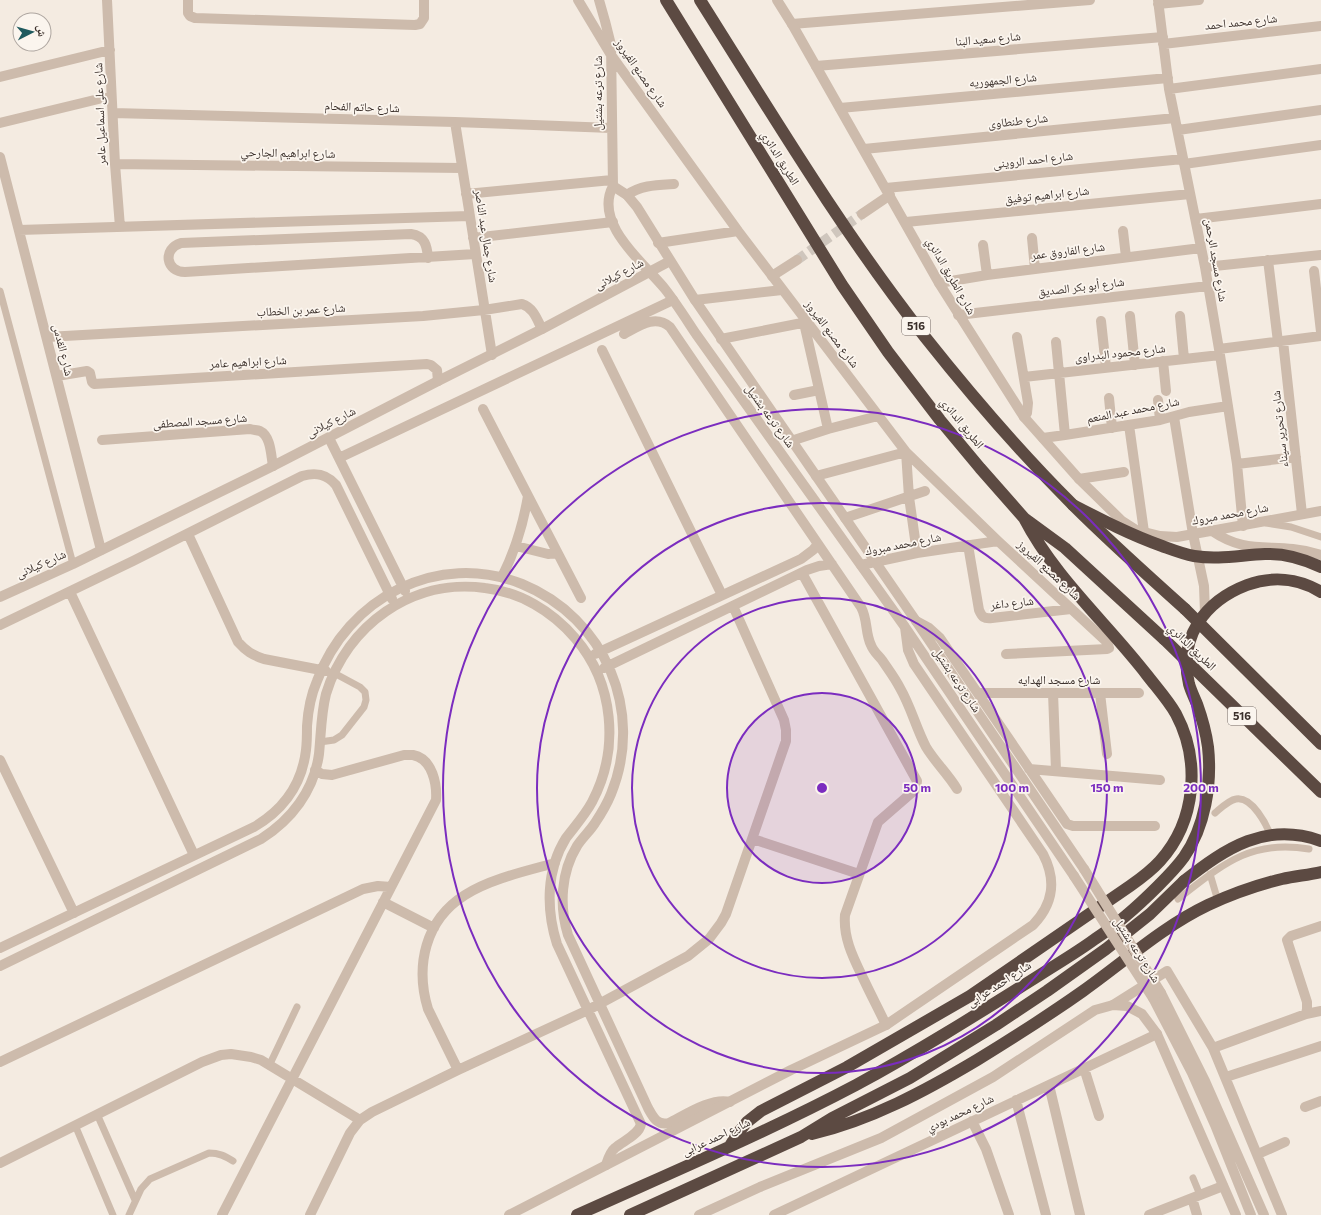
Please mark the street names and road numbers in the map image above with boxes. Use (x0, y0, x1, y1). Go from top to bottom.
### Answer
street label: شارع محمد احمد (1204, 10, 1278, 34)
street label: شارع سعيد البنا (955, 28, 1022, 50)
street label: شارع مصنع الفيروز (611, 34, 671, 111)
street label: شارع ترعه بشتيل (590, 55, 606, 130)
street label: شارع على اسماعيل عامر (90, 62, 110, 167)
street label: شارع الجمهوريه (969, 69, 1038, 91)
street label: شارع حاتم الفحام (324, 98, 400, 116)
street label: شارع طنطاوى (987, 110, 1049, 132)
street label: الطريق الدائري (755, 128, 803, 189)
street label: شارع ابراهيم الجارحي (240, 144, 336, 164)
street label: شارع احمد الروينى (992, 148, 1074, 172)
street label: شارع ابراهيم توفيق (1004, 183, 1090, 207)
street label: شارع جمال عبد الناصر (471, 187, 501, 284)
street label: شارع مسجد الرحمن (1201, 217, 1231, 303)
street label: شارع الطريق الدائري (921, 235, 980, 319)
street label: شارع الفاروق عمر (1029, 239, 1106, 264)
street label: شارع كيلانى (592, 254, 646, 294)
street label: شارع أبو بكر الصديق (1037, 274, 1125, 300)
street label: شارع مصنع الفيروز (801, 296, 863, 371)
street label: شارع عمر بن الخطاب (256, 300, 346, 320)
road number: 516 (902, 317, 930, 335)
street label: شارع القدس (49, 322, 77, 378)
street label: شارع محمود البدراوى (1074, 340, 1166, 366)
street label: شارع ابراهيم عامر (208, 352, 287, 372)
street label: شارع ترعه بشتيل (742, 381, 799, 451)
street label: شارع تحرير سيناء (1268, 390, 1292, 468)
street label: شارع محمد عبد المنعم (1085, 393, 1181, 427)
street label: الطريق الدائري (935, 394, 988, 453)
street label: شارع كيلانى (304, 403, 358, 441)
street label: شارع مسجد المصطفى (152, 410, 248, 432)
street label: شارع محمد مبروك (1190, 499, 1270, 529)
street label: شارع محمد مبروك (863, 529, 943, 559)
street label: شارع مصنع الفيروز (1013, 536, 1084, 604)
street label: شارع كيلانى (13, 546, 69, 582)
street label: شارع داغر (988, 593, 1035, 613)
street label: الطريق الدائري (1163, 620, 1220, 676)
street label: شارع ترعه بشتيل (929, 644, 985, 716)
street label: شارع مسجد الهدايه (1018, 672, 1100, 688)
road number: 516 (1228, 707, 1256, 725)
street label: شارع ترعه بشتيل (1110, 914, 1164, 986)
street label: شارع احمد عرابى (964, 957, 1034, 1011)
street label: شارع محمد بودي (924, 1090, 997, 1137)
street label: شارع احمد عرابى (679, 1114, 753, 1160)

